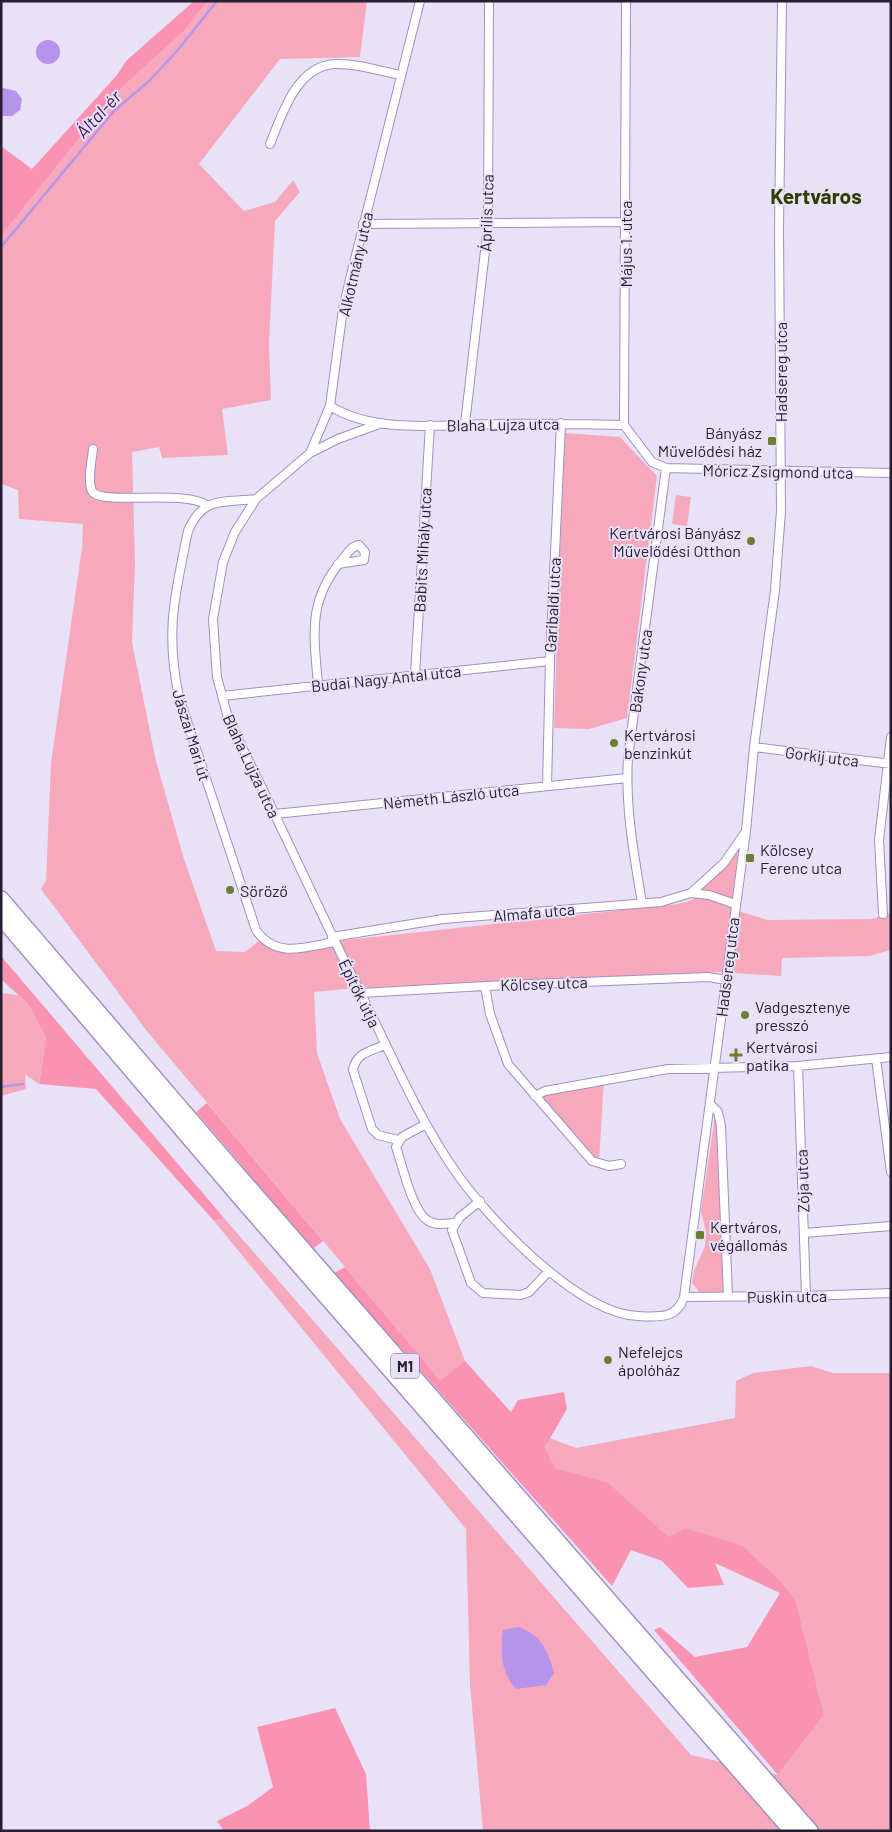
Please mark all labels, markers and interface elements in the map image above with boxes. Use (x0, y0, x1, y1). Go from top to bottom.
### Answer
water label: Által-ér (71, 85, 126, 142)
street label: Április utca (475, 174, 497, 252)
district label: Kertváros (770, 183, 862, 208)
street label: Május 1. utca (616, 201, 635, 287)
street label: Alkotmány utca (334, 210, 376, 318)
street label: Hadsereg utca (771, 322, 790, 422)
street label: Blaha Lujza utca (447, 414, 559, 434)
place label: Bányász Művelődési ház (658, 423, 762, 460)
marker: Bányász Művelődési ház (766, 435, 778, 447)
street label: Móricz Zsigmond utca (703, 460, 853, 482)
street label: Babits Mihály utca (409, 487, 435, 613)
place label: Kertvárosi Bányász Művelődési Otthon (609, 523, 741, 560)
marker: Kertvárosi Bányász Művelődési Otthon (745, 535, 757, 547)
street label: Garibaldi utca (540, 557, 564, 653)
street label: Bakony utca (625, 628, 655, 714)
street label: Budai Nagy Antal utca (310, 661, 462, 695)
street label: Jászai Mari út (169, 687, 215, 783)
street label: Blaha Lujza utca (220, 711, 284, 821)
place label: Kertvárosi benzinkút (624, 725, 696, 762)
marker: Kertvárosi benzinkút (608, 737, 620, 749)
street label: Gorkij utca (784, 742, 860, 770)
street label: Németh László utca (382, 779, 520, 813)
place label: Kölcsey Ferenc utca (760, 840, 842, 877)
marker: Kölcsey Ferenc utca (744, 852, 756, 864)
place label: Söröző (240, 881, 288, 900)
marker: Söröző (224, 884, 236, 896)
street label: Almafa utca (492, 899, 576, 925)
street label: Hadsereg utca (711, 916, 743, 1018)
street label: Építők útja (335, 956, 385, 1030)
street label: Kölcsey utca (500, 972, 588, 994)
place label: Vadgesztenye presszó (755, 997, 851, 1034)
marker: Vadgesztenye presszó (739, 1009, 751, 1021)
place label: Kertvárosi patika (746, 1037, 818, 1074)
marker: Kertvárosi patika (730, 1049, 742, 1061)
street label: Zója utca (791, 1149, 813, 1213)
place label: Kertváros, végállomás (710, 1217, 788, 1254)
marker: Kertváros, végállomás (694, 1229, 706, 1241)
street label: Puskin utca (747, 1286, 827, 1306)
place label: Nefelejcs ápolóház (618, 1342, 683, 1379)
road number: M1 (391, 1354, 419, 1378)
marker: Nefelejcs ápolóház (602, 1354, 614, 1366)

